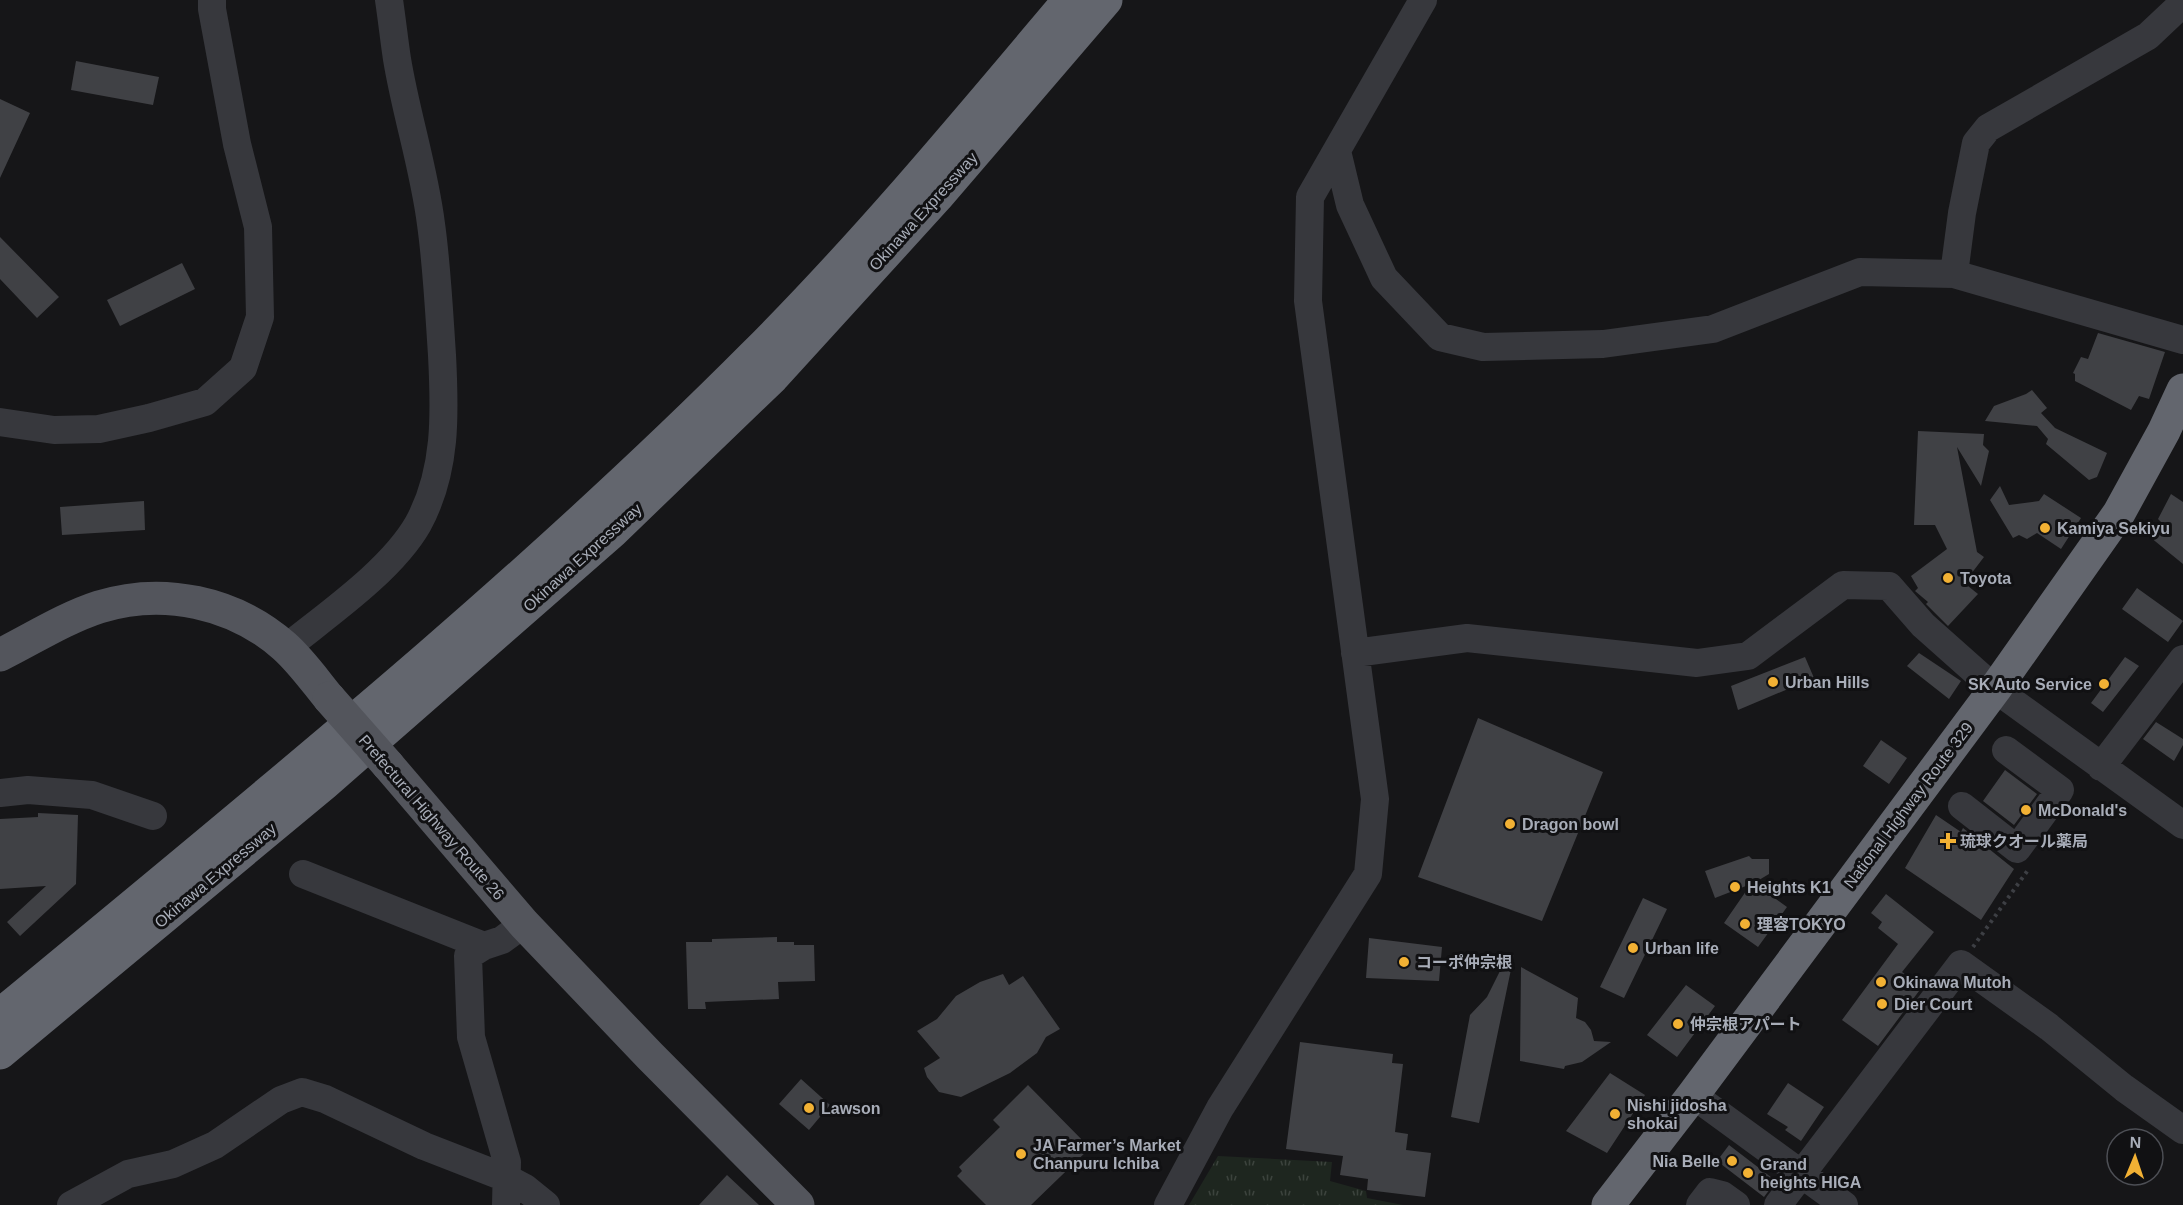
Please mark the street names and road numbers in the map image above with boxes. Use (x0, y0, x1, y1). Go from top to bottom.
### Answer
street label: Okinawa Expressway (866, 149, 981, 274)
street label: Okinawa Expressway (520, 500, 645, 615)
street label: National Highway Route 329 (1841, 719, 1976, 891)
street label: Prefectural Highway Route 26 (355, 732, 508, 903)
street label: Okinawa Expressway (151, 820, 279, 931)

